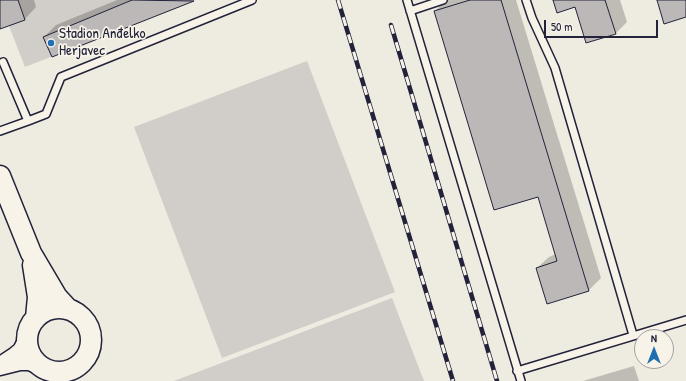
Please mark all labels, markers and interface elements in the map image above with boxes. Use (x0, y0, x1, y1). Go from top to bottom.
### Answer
scale bar (546, 12, 660, 38)
text: 50 m (551, 18, 572, 35)
place label: Stadion Anđelko Herjavec (59, 25, 145, 60)
marker: Stadion Anđelko Herjavec (46, 38, 56, 48)
north arrow (634, 329, 674, 369)
text: N (651, 331, 657, 345)

